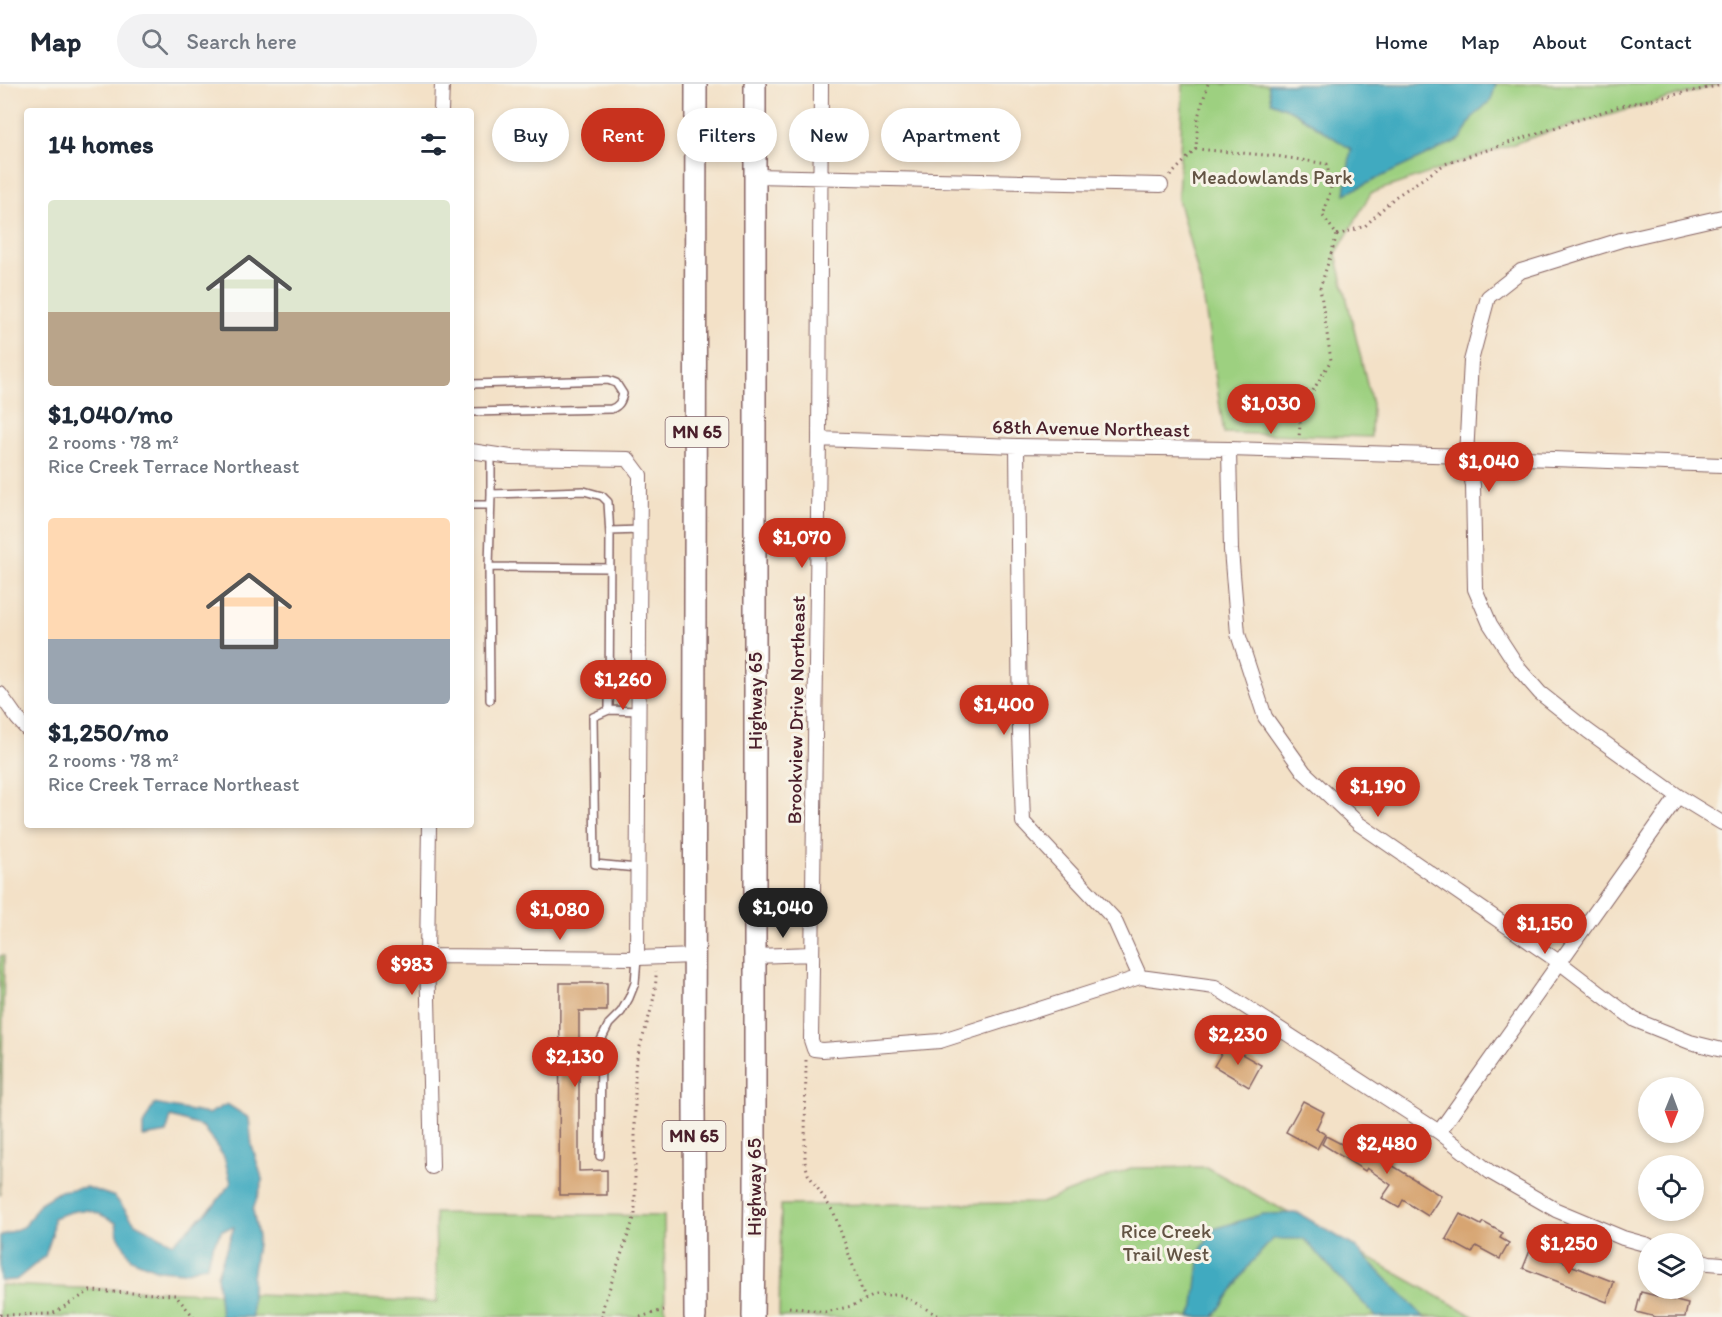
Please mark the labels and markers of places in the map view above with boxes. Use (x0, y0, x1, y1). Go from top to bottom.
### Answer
pin: $1,030 (1222, 384, 1320, 435)
pin: $1,040 (1440, 442, 1538, 493)
pin: $1,070 (753, 518, 851, 569)
pin: $1,260 (574, 660, 672, 711)
pin: $1,400 (955, 685, 1053, 736)
pin: $1,190 (1329, 767, 1427, 818)
pin: $1,040 (734, 888, 832, 939)
pin: $1,080 (511, 890, 609, 941)
pin: $1,150 (1496, 904, 1594, 955)
pin: $983 (376, 945, 448, 996)
pin: $2,230 (1189, 1015, 1287, 1066)
pin: $2,130 (526, 1037, 624, 1088)
pin: $2,480 (1338, 1124, 1436, 1175)
pin: $1,250 (1520, 1224, 1618, 1275)

